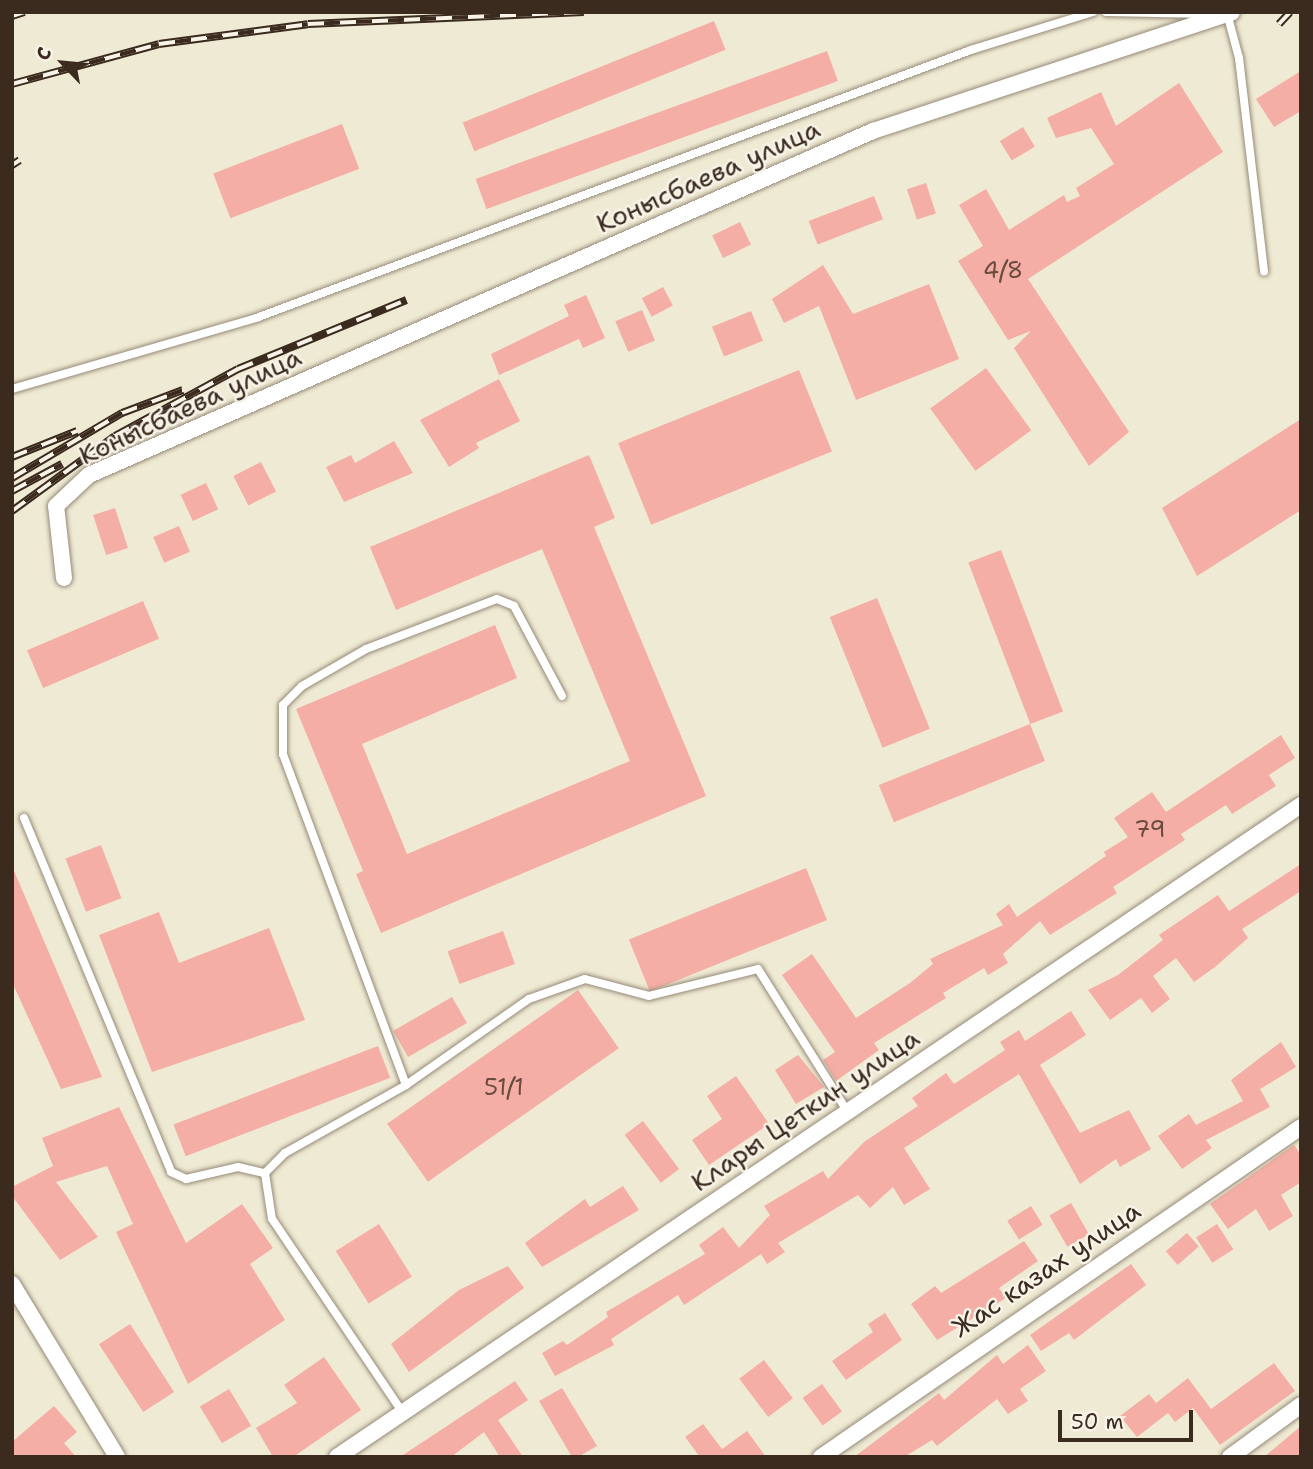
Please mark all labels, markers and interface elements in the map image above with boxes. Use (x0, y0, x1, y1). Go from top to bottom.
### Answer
north arrow (28, 28, 98, 98)
text: С (30, 43, 57, 64)
street label: Конысбаева улица (591, 113, 825, 239)
house number: 4/8 (983, 256, 1023, 284)
street label: Конысбаева улица (74, 341, 306, 471)
house number: 79 (1134, 815, 1166, 843)
street label: Клары Цеткин улица (685, 1022, 925, 1198)
house number: 51/1 (484, 1073, 524, 1101)
street label: Жас казах улица (946, 1195, 1146, 1343)
scale bar (1061, 1396, 1196, 1440)
text: 50 m (1071, 1408, 1124, 1436)

